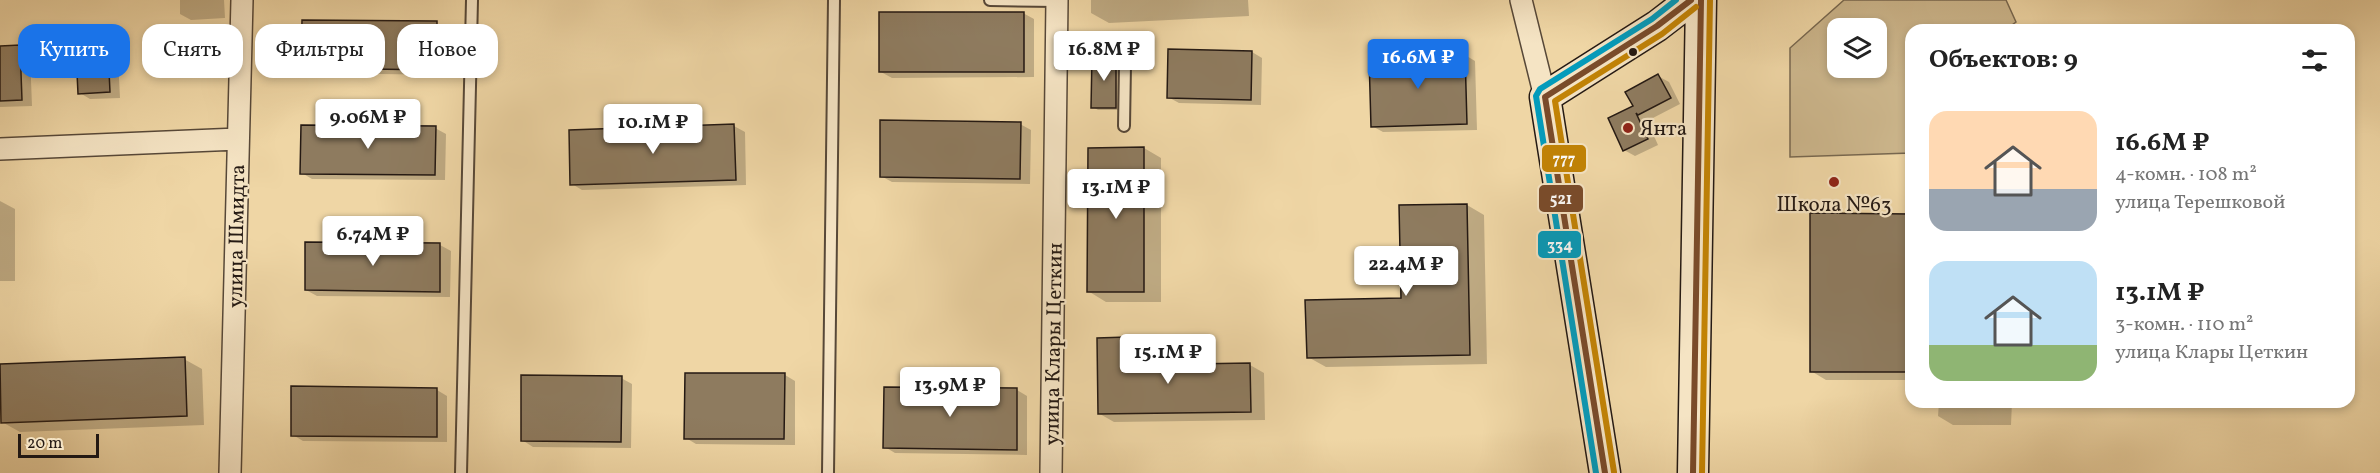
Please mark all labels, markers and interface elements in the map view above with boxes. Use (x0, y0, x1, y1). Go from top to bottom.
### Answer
map controls (1827, 18, 1887, 78)
button: layers (1827, 18, 1887, 78)
chip: Купить (18, 24, 130, 78)
chip: Снять (142, 24, 243, 78)
chip: Фильтры (255, 24, 385, 78)
chip: Новое (397, 24, 498, 78)
pin: 16.8M ₽ (1049, 31, 1159, 82)
text: 16.8M ₽ (1068, 36, 1140, 64)
pin: 16.6M ₽ (1363, 39, 1473, 90)
text: Объектов: 9 (1929, 42, 2078, 78)
text: 16.6M ₽ (1382, 44, 1454, 72)
icon: filters (2298, 44, 2331, 77)
unlabelled marker (1627, 46, 1639, 58)
pin: 9.06M ₽ (313, 99, 423, 150)
text: 9.06M ₽ (329, 104, 407, 132)
pin: 10.1M ₽ (598, 104, 708, 155)
text: 10.1M ₽ (617, 109, 689, 137)
place label: Янта (1640, 115, 1687, 144)
marker: Янта (1621, 121, 1635, 135)
text: 16.6M ₽ (2115, 125, 2210, 161)
icon: home (1977, 135, 2049, 207)
line badge: 777 (1541, 144, 1587, 173)
text: 777 (1553, 149, 1576, 171)
text: 4-комн. · 108 m² (2115, 161, 2257, 189)
street label: улица Шмидта (222, 164, 253, 308)
pin: 13.1M ₽ (1061, 169, 1171, 220)
text: 13.1M ₽ (1082, 174, 1151, 202)
marker: Школа №63 (1827, 175, 1841, 189)
line badge: 521 (1538, 184, 1584, 213)
text: 521 (1550, 189, 1572, 211)
text: улица Терешковой (2115, 189, 2285, 217)
place label: Школа №63 (1776, 191, 1892, 220)
pin: 6.74M ₽ (318, 216, 428, 267)
text: 6.74M ₽ (336, 221, 410, 249)
line badge: 334 (1537, 230, 1582, 259)
text: 334 (1547, 235, 1573, 257)
street label: улица Клары Цеткин (1038, 242, 1071, 446)
pin: 22.4M ₽ (1351, 246, 1461, 297)
text: 22.4M ₽ (1368, 251, 1444, 279)
text: 13.1M ₽ (2115, 275, 2205, 311)
icon: home (1977, 285, 2049, 357)
text: 3-комн. · 110 m² (2115, 311, 2254, 339)
pin: 15.1M ₽ (1113, 334, 1223, 385)
text: 15.1M ₽ (1134, 339, 1202, 367)
text: улица Клары Цеткин (2115, 339, 2308, 367)
pin: 13.9M ₽ (895, 367, 1005, 418)
text: 13.9M ₽ (914, 372, 986, 400)
scale bar (18, 431, 99, 458)
text: 20 m (27, 433, 62, 455)

